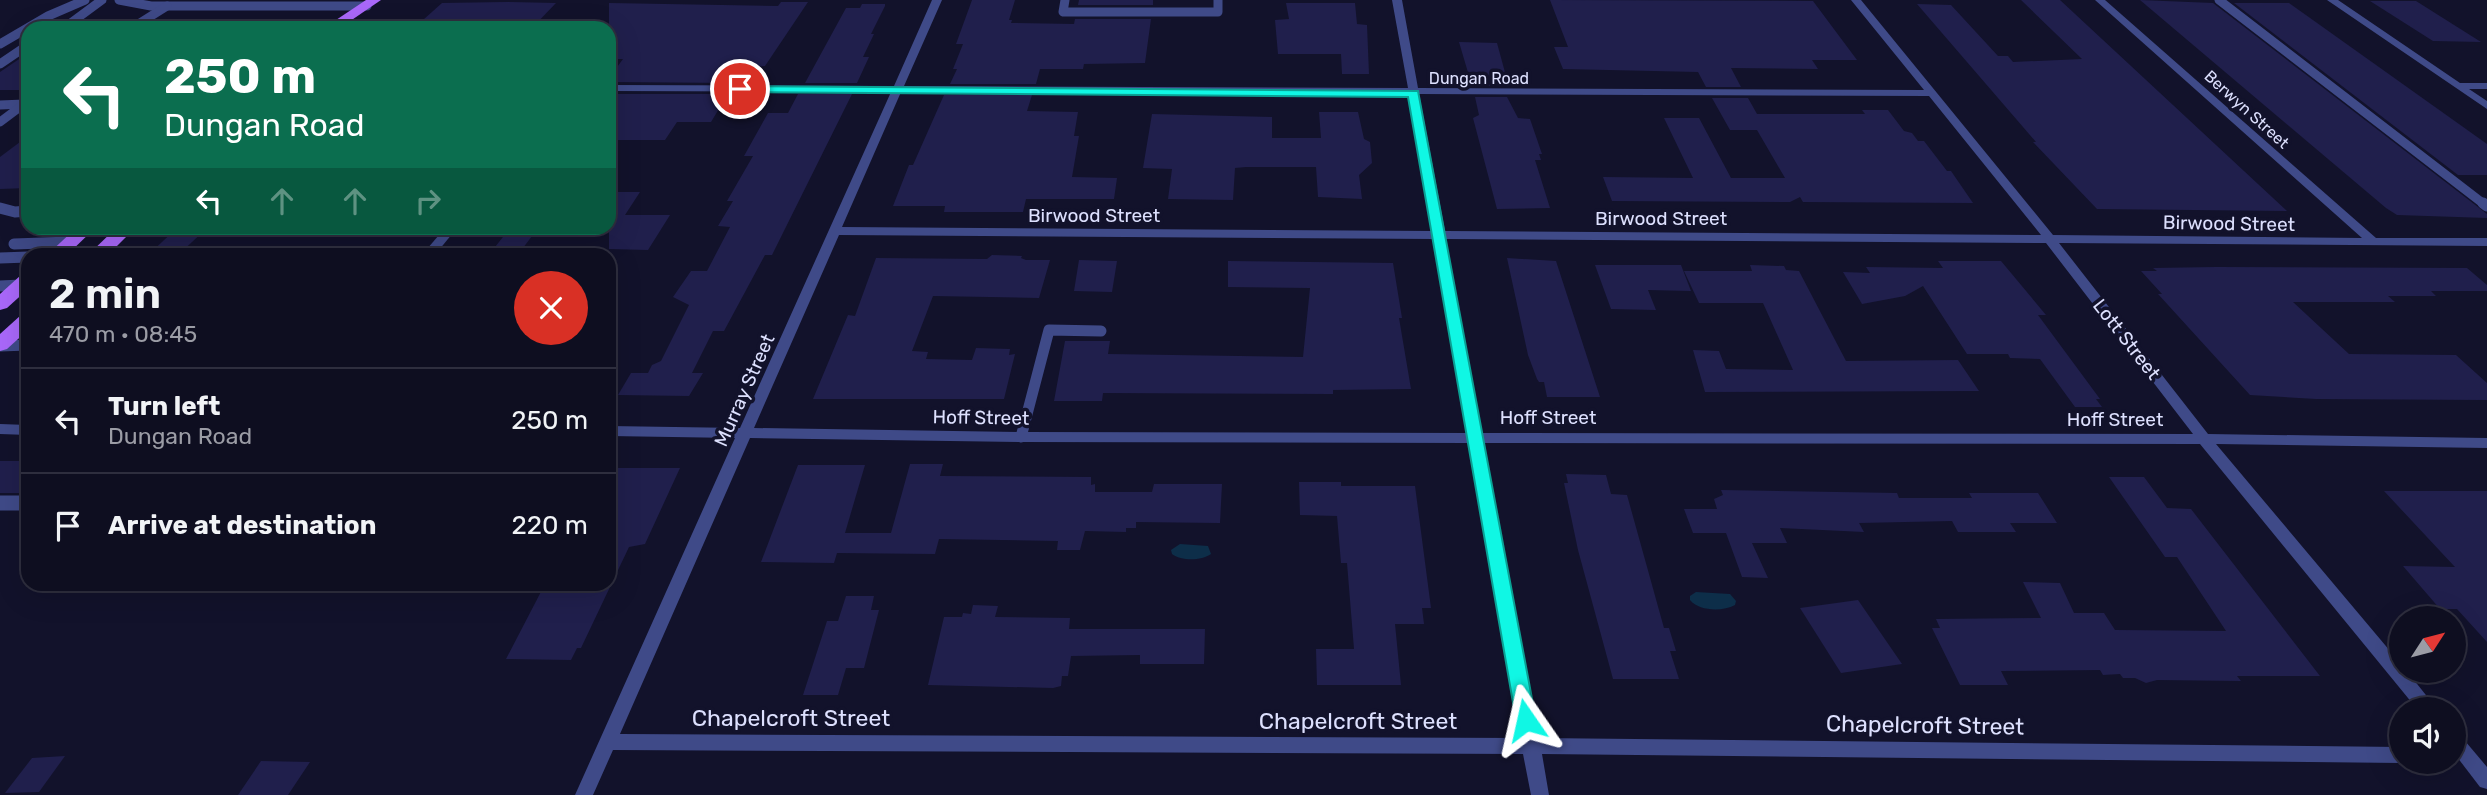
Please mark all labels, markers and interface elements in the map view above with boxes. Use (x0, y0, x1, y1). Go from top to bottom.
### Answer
text: 250 m (164, 47, 316, 105)
icon: left (49, 49, 140, 140)
pin (710, 59, 770, 119)
street label: Berwyn Street (2200, 66, 2293, 152)
street label: Dungan Road (1429, 69, 1529, 88)
icon: arrive (721, 70, 759, 108)
text: Dungan Road (164, 106, 365, 144)
icon: left (190, 182, 228, 220)
icon: ahead (263, 182, 301, 220)
icon: ahead (336, 182, 374, 220)
icon: right (409, 182, 447, 220)
street label: Birwood Street (1028, 204, 1161, 227)
street label: Birwood Street (1595, 207, 1728, 230)
street label: Birwood Street (2163, 211, 2296, 236)
text: 2 min (49, 269, 161, 319)
button: close (514, 271, 588, 345)
street label: Lott Street (2088, 294, 2165, 385)
text: 470 m · 08:45 (49, 320, 197, 348)
street label: Murray Street (709, 330, 780, 450)
text: Turn left (108, 391, 220, 422)
icon: left (49, 402, 87, 440)
text: 250 m (511, 405, 588, 436)
street label: Hoff Street (932, 405, 1030, 430)
street label: Hoff Street (1500, 406, 1597, 429)
street label: Hoff Street (2067, 408, 2164, 431)
text: Dungan Road (108, 422, 252, 450)
icon: arrive (49, 507, 87, 545)
text: Arrive at destination (108, 510, 376, 541)
text: 220 m (511, 510, 588, 541)
north arrow (2389, 606, 2466, 682)
map controls (2389, 606, 2466, 774)
position arrow (1489, 683, 1563, 757)
button: sound (2389, 697, 2466, 774)
street label: Chapelcroft Street (692, 704, 890, 732)
street label: Chapelcroft Street (1259, 707, 1457, 735)
street label: Chapelcroft Street (1826, 709, 2024, 741)

